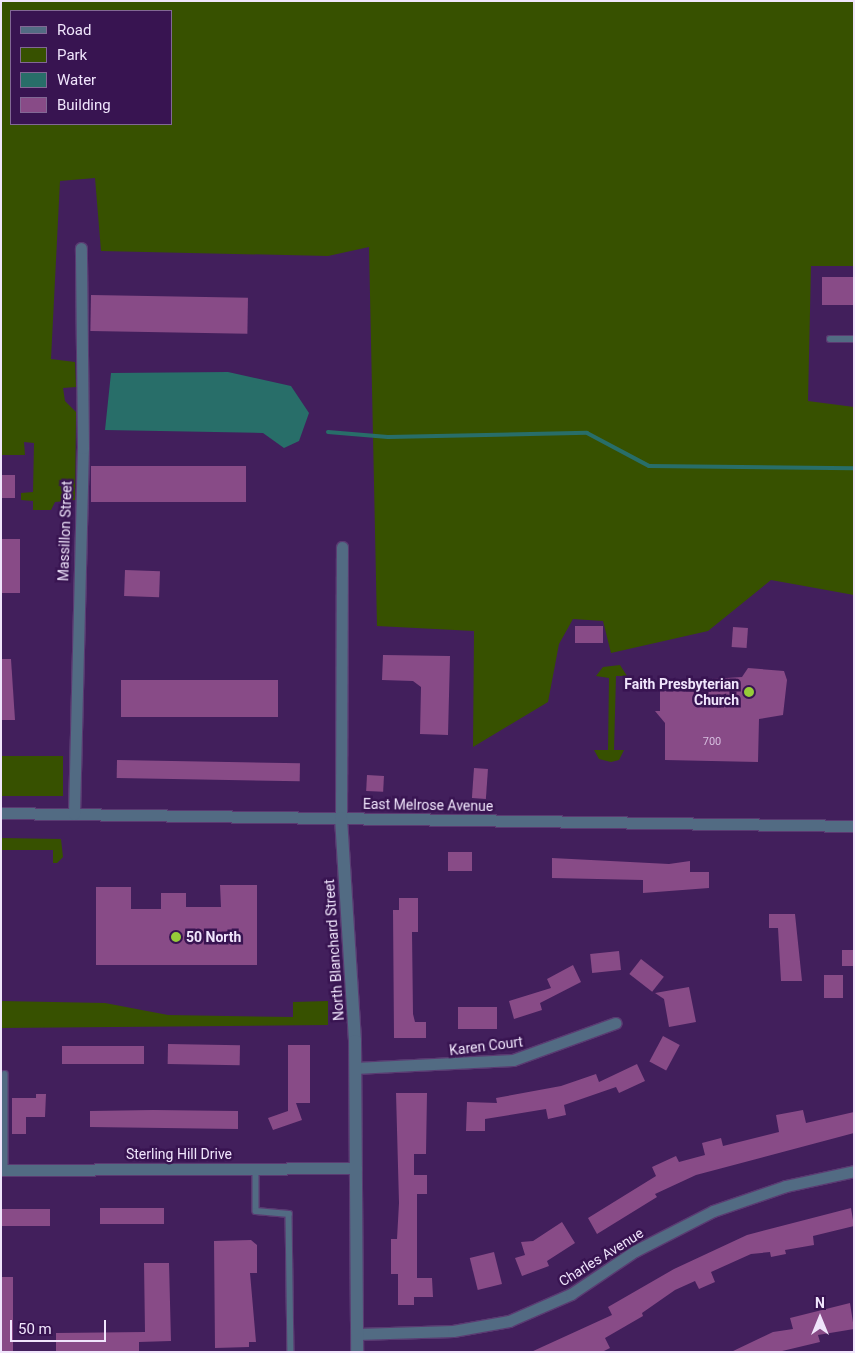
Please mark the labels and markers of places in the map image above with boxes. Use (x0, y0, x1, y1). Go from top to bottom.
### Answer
place label: Faith Presbyterian Church (624, 676, 739, 709)
marker: Faith Presbyterian Church (743, 686, 755, 698)
place label: 50 North (186, 929, 241, 945)
marker: 50 North (170, 931, 182, 943)

